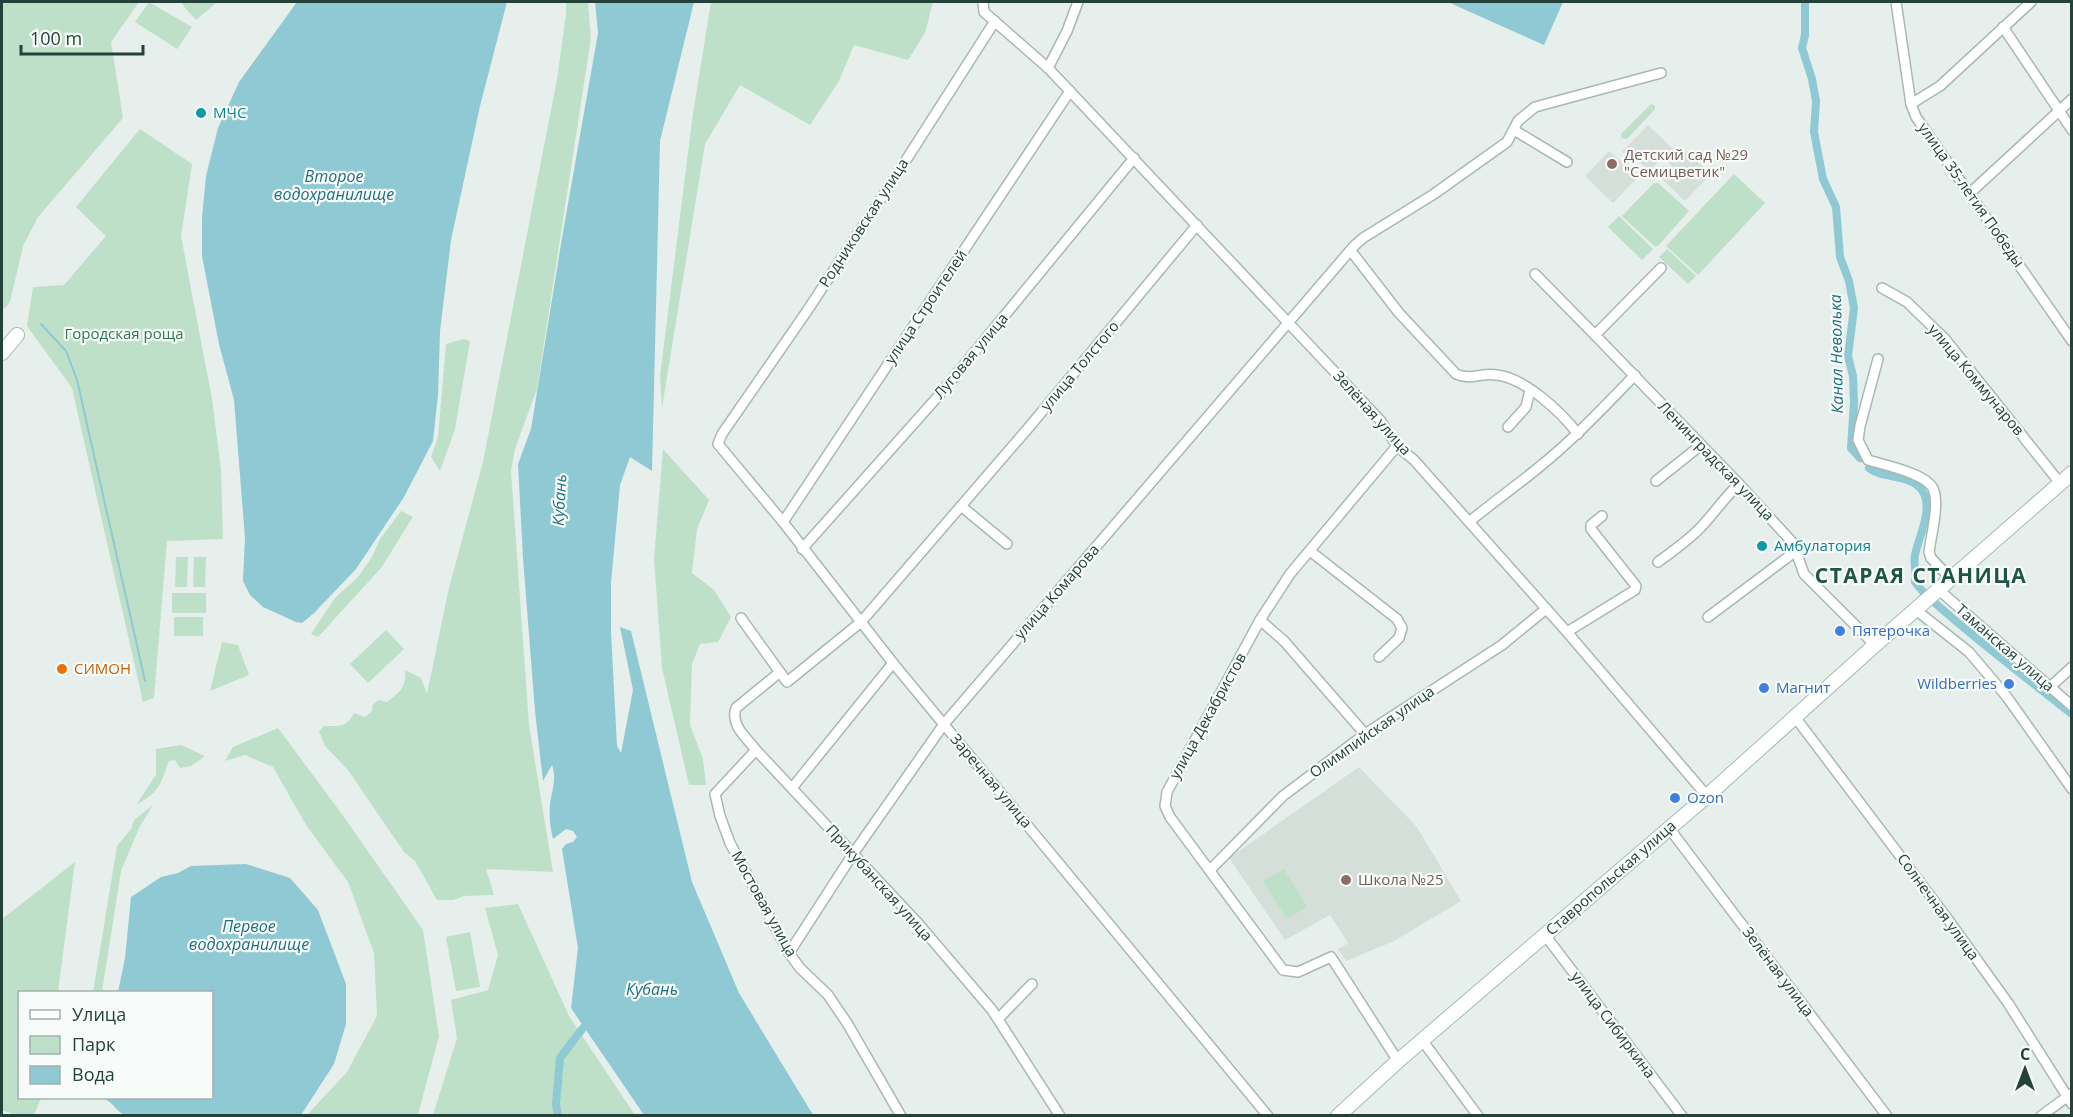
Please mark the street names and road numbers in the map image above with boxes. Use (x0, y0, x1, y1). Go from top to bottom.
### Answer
street label: улица 35-летия Победы (1914, 118, 2029, 271)
street label: Родниковская улица (814, 154, 912, 291)
street label: улица Строителей (880, 245, 971, 367)
street label: Луговая улица (928, 308, 1012, 402)
street label: улица Толстого (1036, 316, 1123, 415)
street label: улица Коммунаров (1924, 319, 2029, 439)
street label: Зелёная улица (1329, 366, 1416, 459)
street label: Ленинградская улица (1654, 396, 1779, 524)
street label: улица Комарова (1009, 540, 1103, 643)
street label: Таманская улица (1952, 599, 2059, 696)
street label: улица Декабристов (1164, 649, 1250, 782)
street label: Олимпийская улица (1305, 681, 1438, 782)
street label: Заречная улица (946, 729, 1037, 832)
street label: Ставропольская улица (1541, 815, 1680, 939)
street label: Прикубанская улица (822, 820, 938, 945)
street label: Мостовая улица (727, 847, 802, 960)
street label: Солнечная улица (1893, 849, 1984, 964)
street label: Зелёная улица (1738, 922, 1819, 1020)
street label: улица Сибиркина (1567, 967, 1661, 1082)

